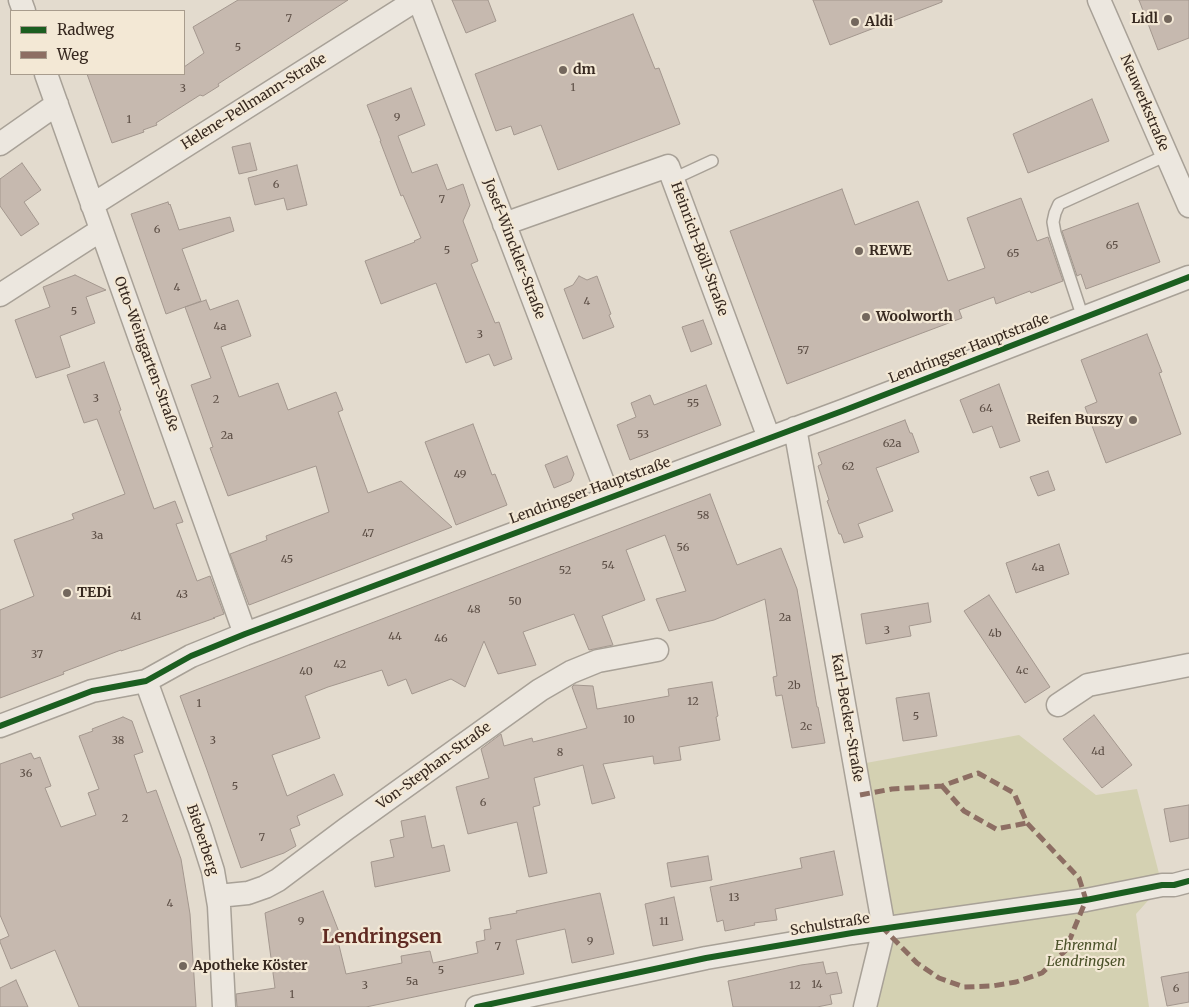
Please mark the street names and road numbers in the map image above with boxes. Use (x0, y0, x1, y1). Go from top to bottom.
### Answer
street label: Helene-Pellmann-Straße (178, 50, 330, 154)
street label: Neuwerkstraße (1116, 52, 1172, 154)
street label: Josef-Winckler-Straße (480, 177, 548, 321)
street label: Heinrich-Böll-Straße (667, 180, 731, 318)
street label: Otto-Weingarten-Straße (110, 274, 182, 434)
street label: Lendringser Hauptstraße (887, 311, 1051, 387)
street label: Lendringser Hauptstraße (507, 454, 673, 528)
street label: Karl-Becker-Straße (827, 653, 867, 783)
street label: Von-Stephan-Straße (374, 719, 494, 813)
street label: Bieberberg (183, 802, 221, 878)
street label: Schulstraße (789, 910, 871, 940)

